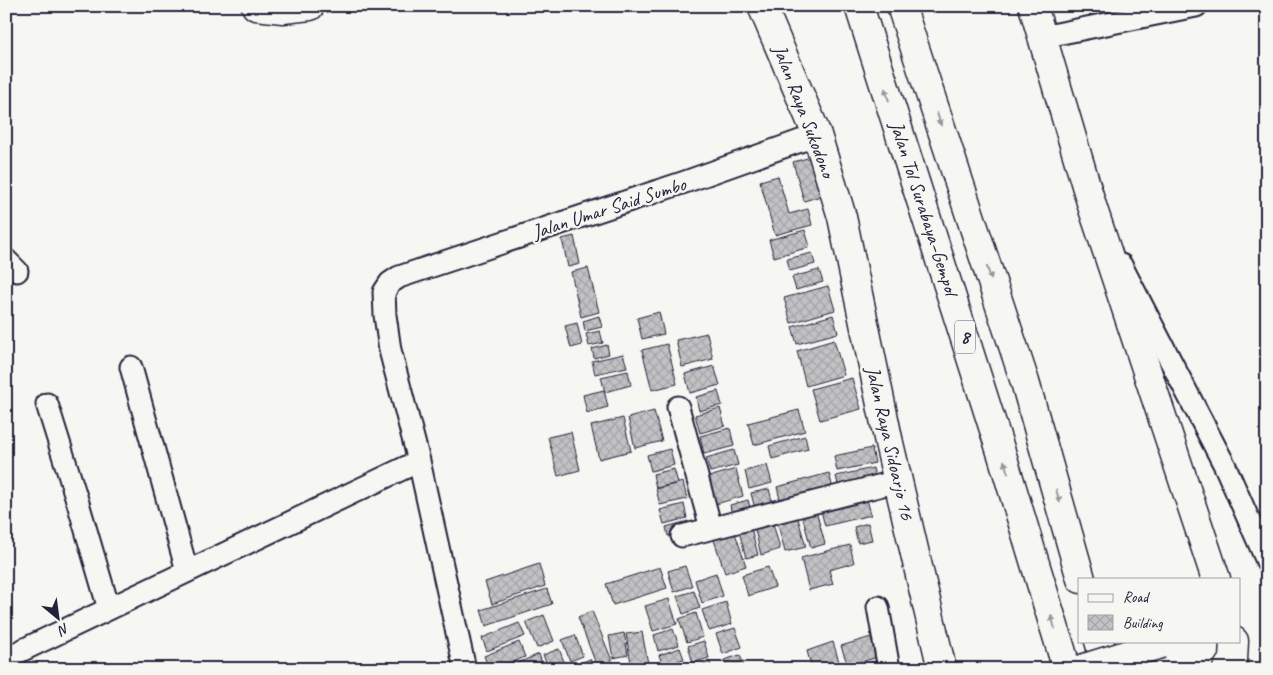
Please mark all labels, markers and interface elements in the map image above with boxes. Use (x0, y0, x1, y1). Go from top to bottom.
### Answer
street label: Jalan Raya Sukodono (767, 40, 841, 183)
one-way arrow (883, 87, 891, 102)
one-way arrow (935, 112, 943, 127)
street label: Jalan Tol Surabaya–Gempol (884, 117, 965, 301)
street label: Jalan Umar Said Sumbo (528, 171, 690, 245)
one-way arrow (986, 266, 994, 281)
road number: 8 (955, 321, 975, 354)
street label: Jalan Raya Sidoarjo 16 (860, 363, 920, 523)
one-way arrow (1001, 459, 1009, 474)
one-way arrow (1054, 488, 1062, 503)
legend (1078, 578, 1240, 642)
text: Road (1123, 588, 1150, 607)
north arrow (32, 592, 82, 642)
one-way arrow (1049, 614, 1057, 629)
text: Building (1123, 614, 1163, 633)
text: N (54, 619, 72, 640)

